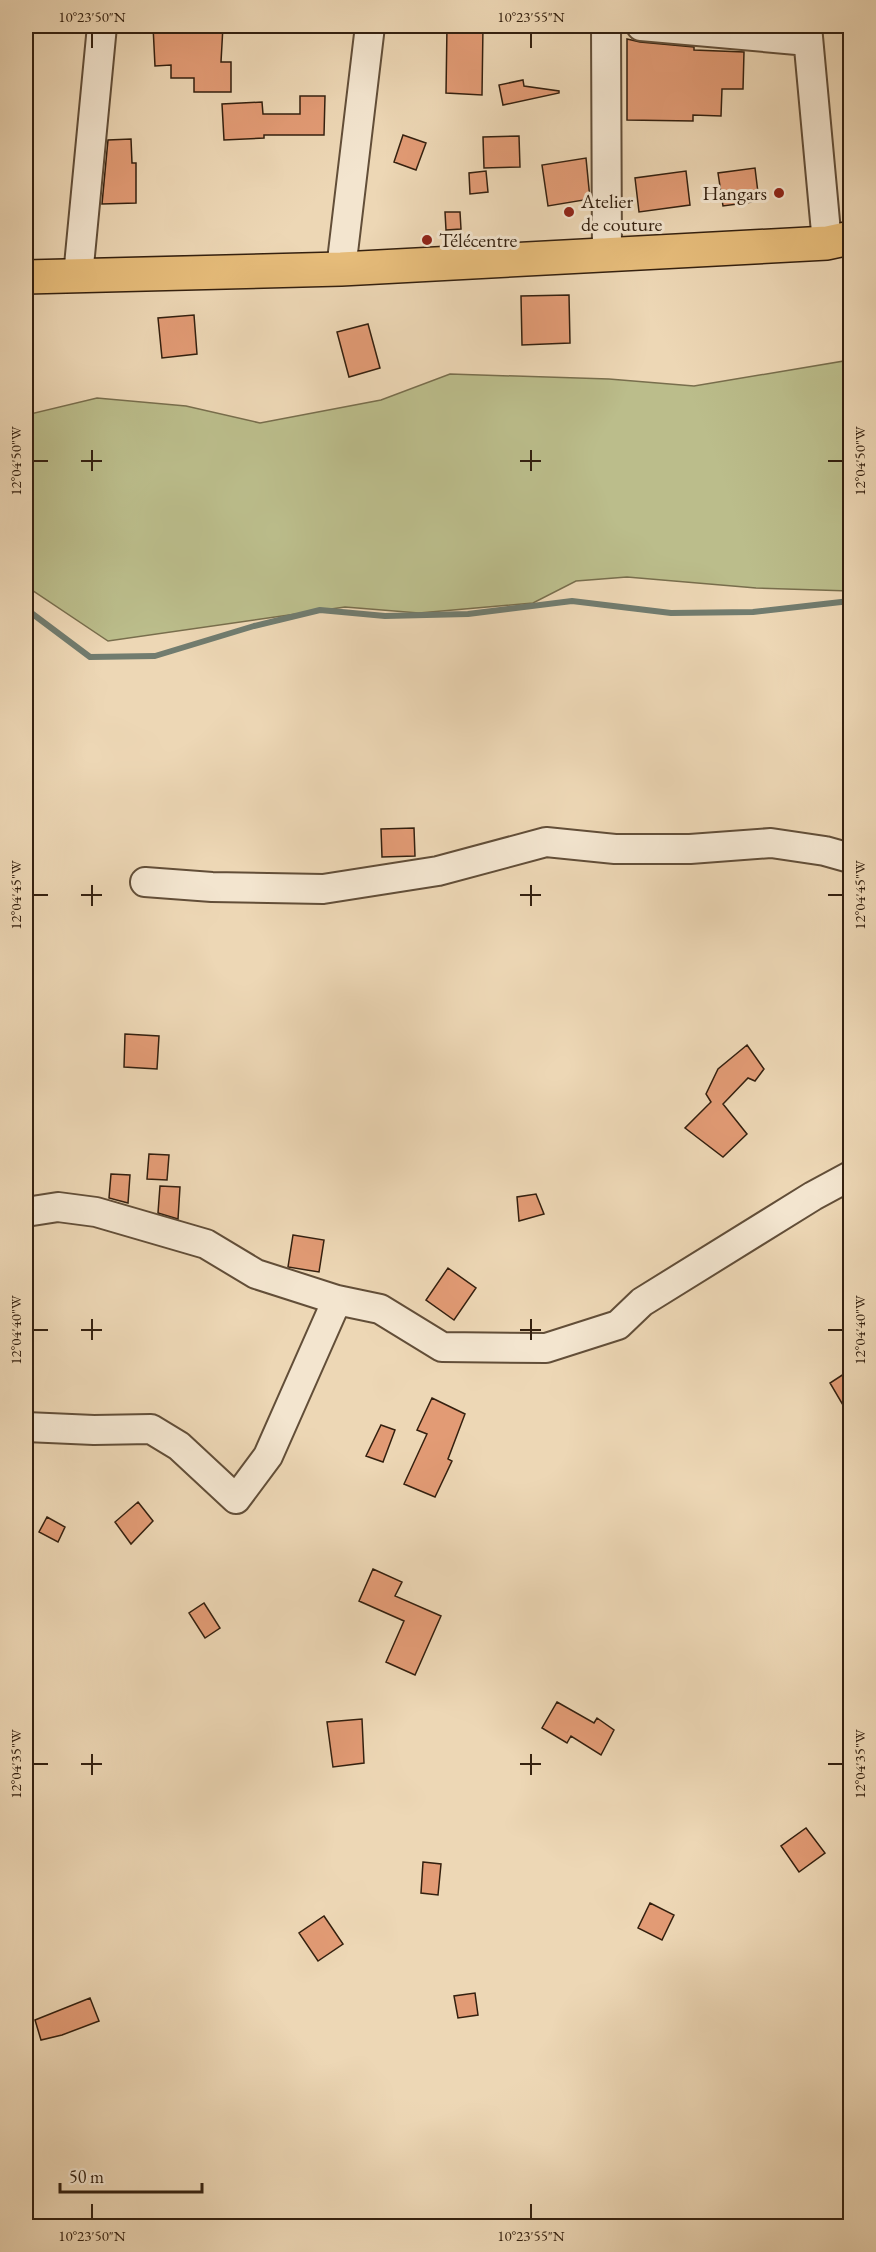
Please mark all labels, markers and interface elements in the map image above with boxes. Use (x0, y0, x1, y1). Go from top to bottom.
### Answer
text: 10°23'50"N (58, 7, 126, 26)
text: 10°23'55"N (497, 7, 565, 26)
place label: Hangars (702, 180, 767, 206)
marker: Hangars (772, 186, 786, 200)
place label: Atelier de couture (580, 188, 663, 237)
marker: Atelier de couture (562, 205, 576, 219)
place label: Télécentre (439, 227, 518, 253)
marker: Télécentre (420, 233, 434, 247)
text: 12°04'50"W (6, 426, 25, 496)
text: 12°04'50"W (850, 426, 869, 496)
text: 12°04'45"W (6, 860, 25, 930)
text: 12°04'45"W (850, 860, 869, 930)
text: 12°04'40"W (6, 1295, 25, 1365)
text: 12°04'40"W (850, 1295, 869, 1365)
text: 12°04'35"W (6, 1729, 25, 1799)
text: 12°04'35"W (850, 1729, 869, 1799)
scale bar (60, 2156, 202, 2194)
text: 50 m (69, 2165, 104, 2188)
text: 10°23'50"N (58, 2226, 126, 2245)
text: 10°23'55"N (497, 2226, 565, 2245)

